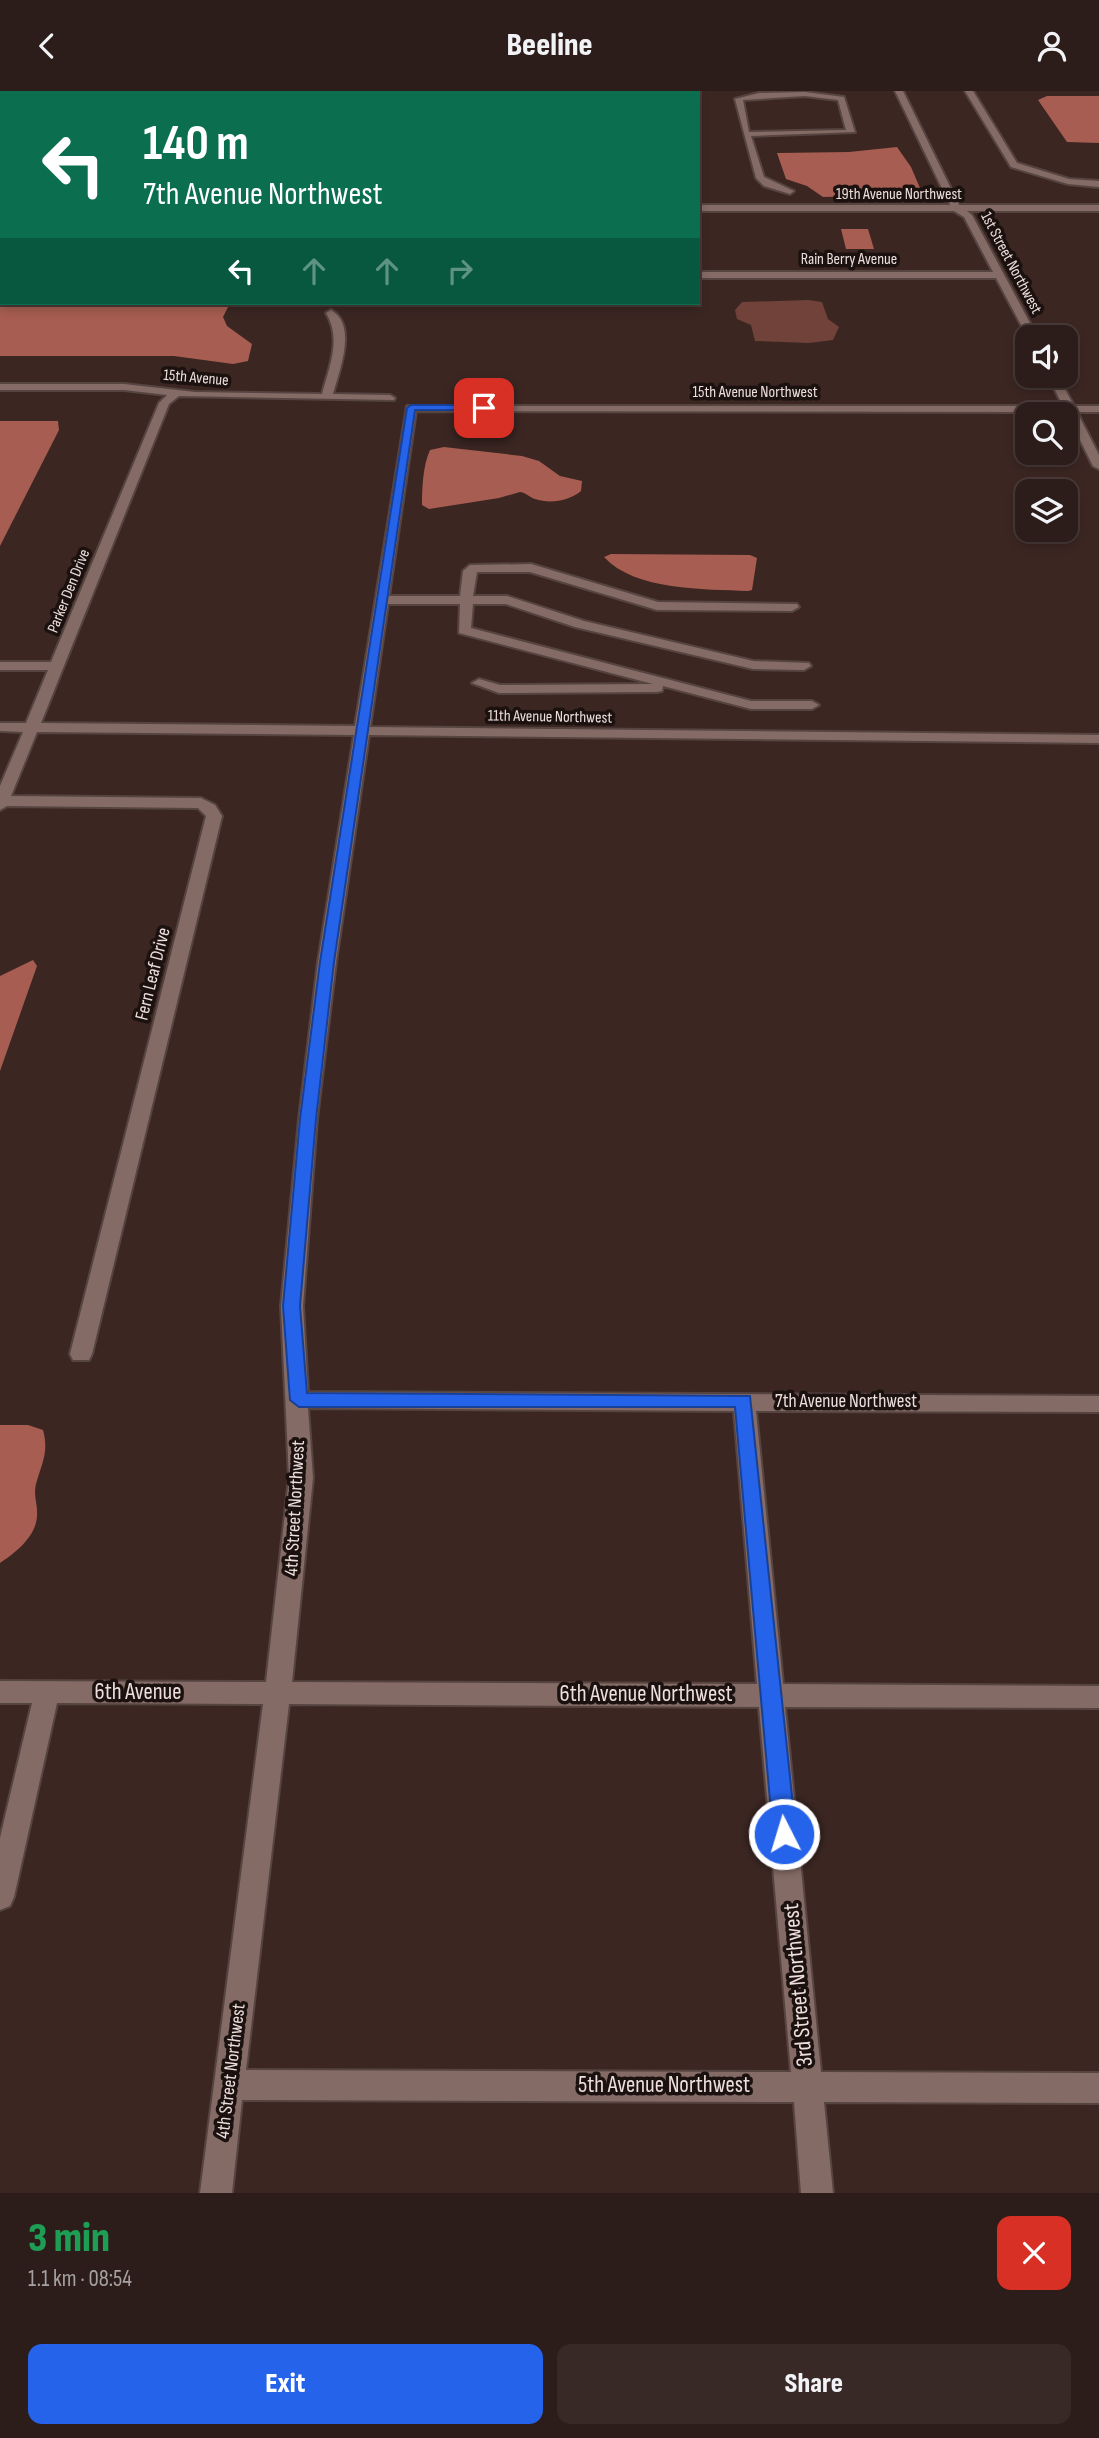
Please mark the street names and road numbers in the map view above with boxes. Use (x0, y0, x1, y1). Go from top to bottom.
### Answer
street label: 19th Avenue Northwest (836, 185, 962, 204)
street label: 1st Street Northwest (976, 209, 1046, 317)
street label: Rain Berry Avenue (801, 250, 897, 269)
street label: 15th Avenue (163, 366, 229, 390)
street label: 15th Avenue Northwest (692, 383, 818, 402)
street label: Parker Den Drive (44, 546, 94, 636)
street label: 11th Avenue Northwest (488, 706, 612, 728)
street label: Fern Leaf Drive (130, 925, 176, 1023)
street label: 7th Avenue Northwest (775, 1390, 917, 1413)
street label: 4th Street Northwest (280, 1439, 310, 1577)
street label: 6th Avenue (95, 1678, 181, 1706)
street label: 6th Avenue Northwest (560, 1680, 732, 1708)
street label: 3rd Street Northwest (777, 1902, 819, 2068)
street label: 4th Street Northwest (211, 2002, 251, 2140)
street label: 5th Avenue Northwest (578, 2071, 750, 2099)

